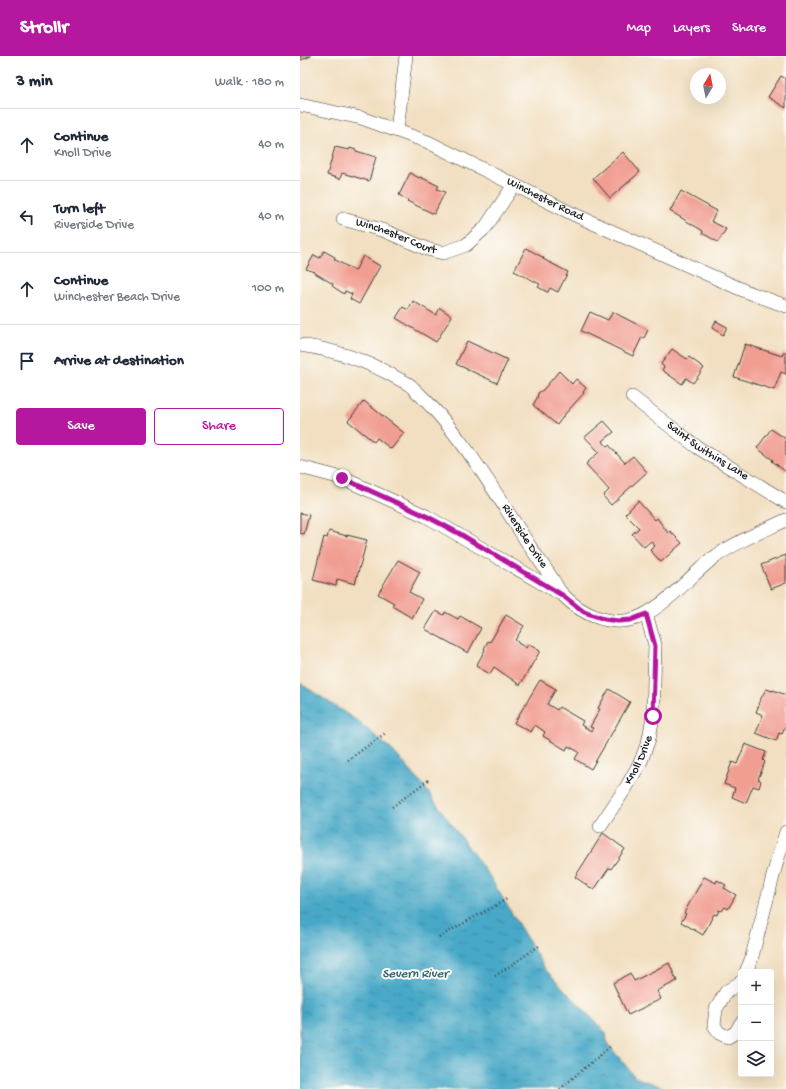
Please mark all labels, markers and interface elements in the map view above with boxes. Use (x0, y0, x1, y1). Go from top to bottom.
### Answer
text: Strollr (20, 17, 68, 40)
text: Map (627, 20, 651, 37)
text: Layers (673, 20, 710, 37)
text: Share (732, 20, 766, 37)
north arrow (690, 68, 726, 104)
text: 3 min (16, 72, 53, 92)
text: Walk · 180 m (215, 75, 284, 90)
text: Continue (54, 128, 108, 146)
icon: ahead (16, 134, 38, 156)
text: 40 m (258, 137, 284, 152)
text: Knoll Drive (54, 146, 111, 161)
street label: Winchester Road (504, 175, 586, 225)
text: Turn left (54, 200, 105, 218)
icon: left (16, 206, 38, 228)
text: 40 m (258, 209, 284, 224)
street label: Winchester Court (354, 216, 439, 258)
text: Riverside Drive (54, 218, 134, 233)
text: Continue (54, 272, 108, 290)
icon: ahead (16, 278, 38, 300)
text: 100 m (252, 281, 284, 296)
text: Winchester Beach Drive (54, 290, 180, 305)
icon: arrive (16, 350, 38, 372)
text: Arrive at destination (54, 352, 184, 370)
button: Save (16, 408, 146, 445)
button: Share (154, 408, 284, 445)
street label: Saint Swithins Lane (664, 419, 751, 484)
route end (333, 469, 351, 487)
street label: Riverside Drive (498, 502, 551, 572)
route start (644, 707, 662, 725)
street label: Knoll Drive (622, 734, 657, 787)
water label: Severn River (382, 967, 450, 982)
map controls (738, 969, 774, 1077)
button: + (738, 969, 774, 1005)
button: − (738, 1005, 774, 1041)
button: layers (738, 1041, 774, 1077)

